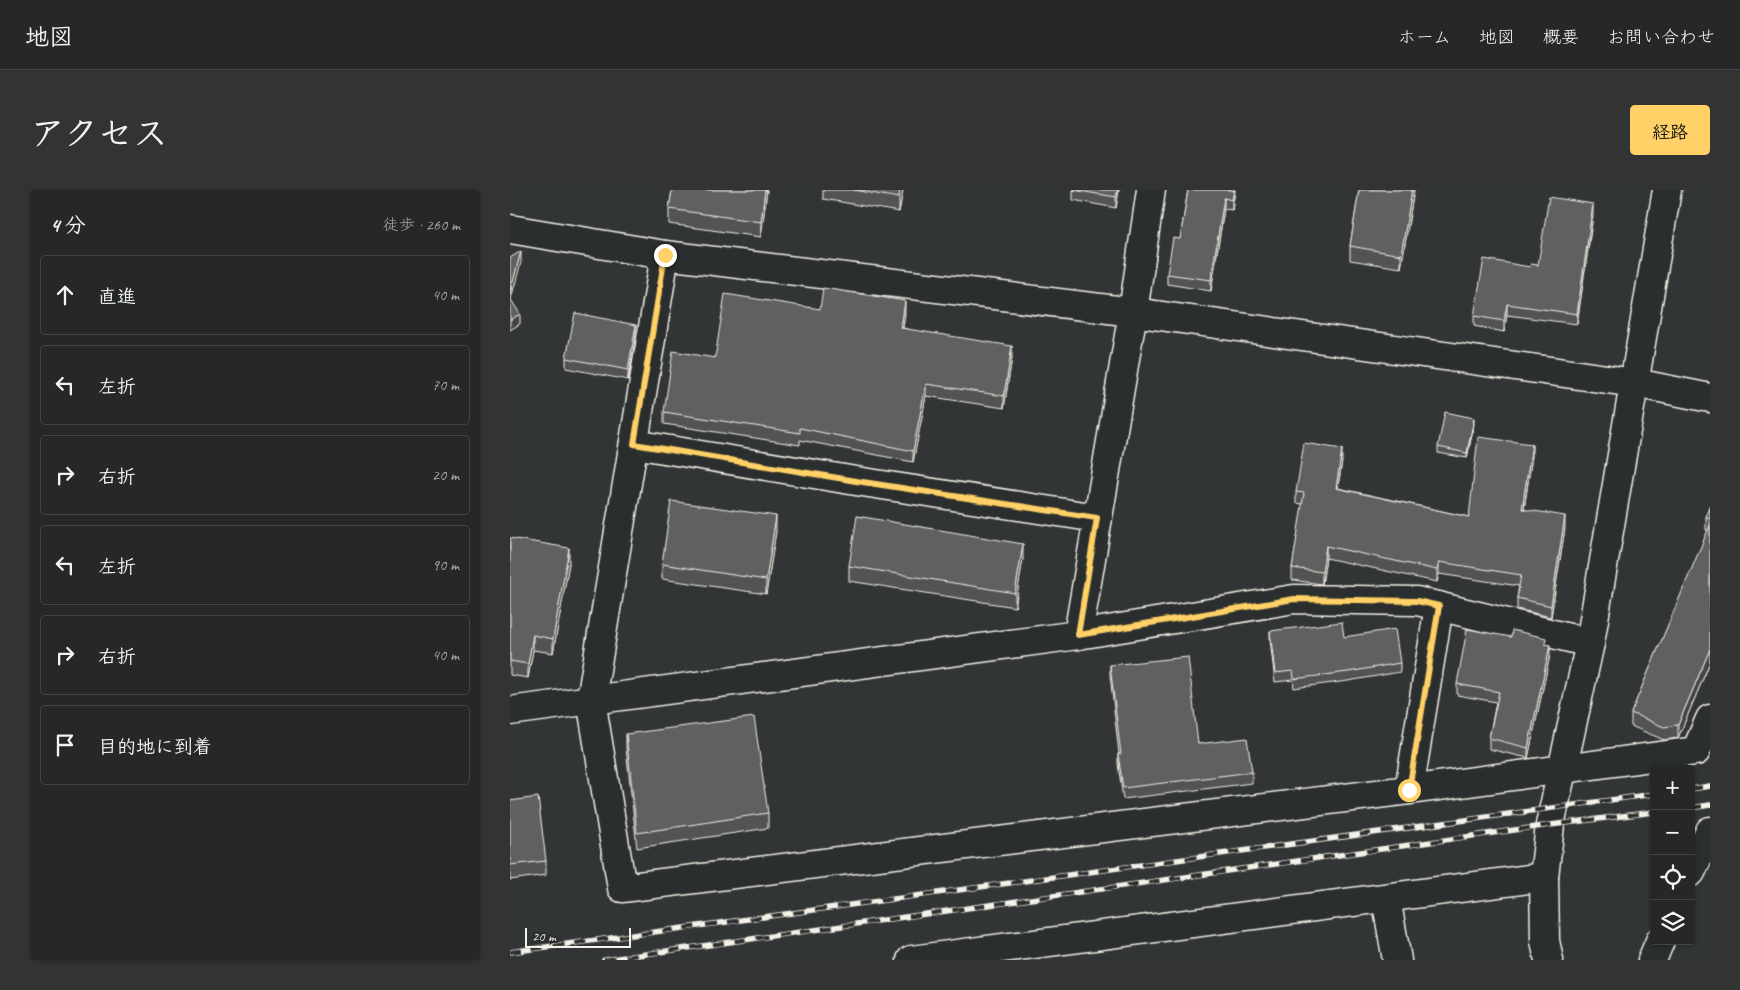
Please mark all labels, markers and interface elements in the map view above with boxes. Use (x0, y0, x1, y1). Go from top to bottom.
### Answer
text: 地図 (25, 22, 73, 52)
text: ホーム (1398, 26, 1451, 48)
text: 地図 (1479, 26, 1515, 48)
text: 概要 (1543, 26, 1579, 48)
text: お問い合わせ (1607, 26, 1715, 48)
button: 経路 (1630, 105, 1710, 155)
text: アクセス (30, 111, 168, 156)
text: 4 分 (50, 212, 86, 238)
text: 徒歩 · 260 m (383, 215, 460, 235)
route end (654, 244, 677, 267)
icon: ahead (51, 281, 79, 309)
text: 直進 (98, 285, 136, 309)
text: 40 m (432, 285, 459, 305)
icon: left (51, 371, 79, 399)
text: 左折 (98, 375, 136, 399)
text: 70 m (432, 375, 459, 395)
icon: right (51, 461, 79, 489)
text: 右折 (98, 465, 136, 489)
text: 20 m (432, 465, 459, 485)
icon: left (51, 551, 79, 579)
text: 左折 (98, 555, 136, 579)
text: 90 m (432, 555, 459, 575)
icon: right (51, 641, 79, 669)
text: 右折 (98, 645, 136, 669)
text: 40 m (432, 645, 459, 665)
icon: arrive (51, 731, 79, 759)
text: 目的地に到着 (98, 735, 212, 759)
map controls (1650, 765, 1695, 945)
button: + (1650, 765, 1695, 810)
route start (1398, 779, 1421, 802)
button: − (1650, 810, 1695, 855)
button: locate (1650, 855, 1695, 900)
button: layers (1650, 900, 1695, 945)
scale bar (525, 925, 631, 948)
text: 20 m (532, 928, 556, 945)

